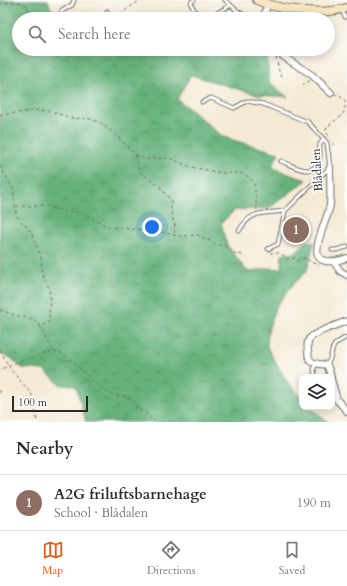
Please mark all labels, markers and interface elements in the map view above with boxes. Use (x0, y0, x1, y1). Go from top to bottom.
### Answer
search box (12, 12, 335, 56)
icon: search (26, 23, 48, 45)
text: Search here (58, 24, 131, 44)
street label: Blådalen (307, 148, 326, 192)
pin: 1 (283, 215, 309, 245)
your location (142, 217, 162, 237)
map controls (299, 374, 335, 410)
button: layers (299, 374, 335, 410)
scale bar (12, 394, 88, 413)
text: 100 m (18, 395, 47, 410)
text: Nearby (16, 437, 73, 460)
text: A2G friluftsbarnehage (54, 484, 207, 504)
text: 1 (26, 494, 32, 512)
text: 190 m (297, 494, 331, 512)
text: School · Blådalen (54, 504, 148, 522)
tab: Map (42, 539, 64, 578)
tab: Directions (147, 539, 195, 578)
tab: Saved (279, 539, 305, 578)

